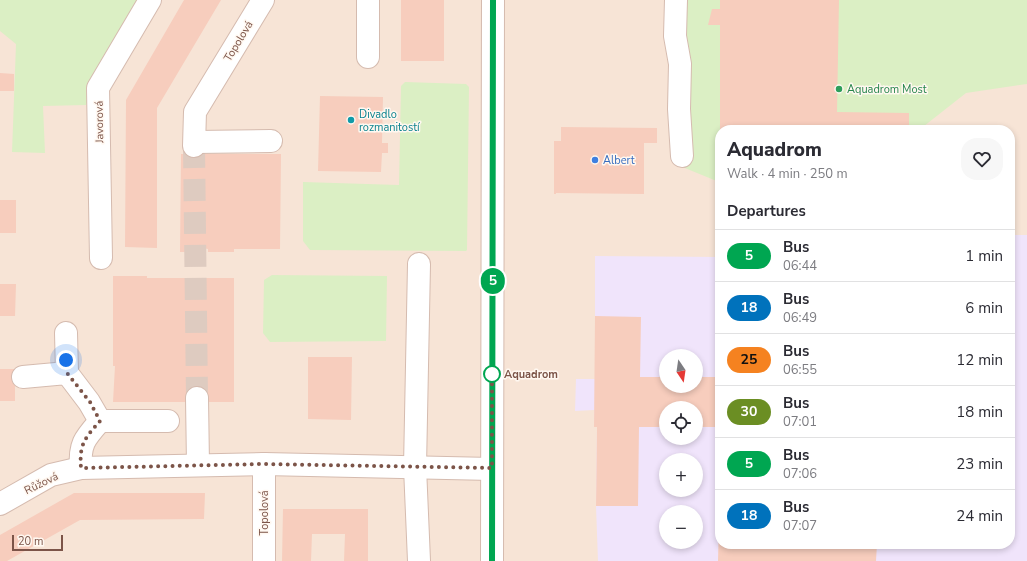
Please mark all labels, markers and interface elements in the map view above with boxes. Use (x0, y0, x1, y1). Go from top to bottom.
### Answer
street label: Topolová (220, 18, 257, 64)
place label: Aquadrom Most (847, 82, 927, 97)
marker: Aquadrom Most (834, 84, 844, 94)
street label: Javorová (92, 101, 107, 144)
place label: Divadlo rozmanitostí (359, 107, 421, 135)
marker: Divadlo rozmanitostí (346, 115, 356, 125)
text: Aquadrom (727, 137, 822, 163)
button: heart (961, 138, 1003, 180)
place label: Albert (603, 153, 635, 168)
marker: Albert (590, 155, 600, 165)
text: Walk · 4 min · 250 m (727, 165, 848, 183)
text: Departures (727, 201, 806, 221)
text: Bus (783, 237, 809, 257)
text: 5 (745, 246, 753, 265)
text: 1 min (965, 246, 1003, 266)
text: 06:44 (783, 257, 817, 275)
line badge: 5 (480, 268, 506, 294)
text: 5 (489, 271, 497, 290)
text: Bus (783, 289, 809, 309)
text: 18 (741, 298, 757, 317)
text: 6 min (965, 298, 1003, 318)
text: 06:49 (783, 309, 817, 327)
text: Bus (783, 341, 809, 361)
north arrow (659, 349, 703, 393)
map controls (659, 349, 703, 549)
your location (56, 350, 76, 370)
text: 25 (741, 350, 757, 369)
text: 12 min (956, 350, 1003, 370)
text: 06:55 (783, 361, 817, 379)
marker: Aquadrom (483, 365, 501, 383)
place label: Aquadrom (504, 367, 558, 382)
text: Bus (783, 393, 809, 413)
button: locate (659, 401, 703, 445)
text: 30 (741, 402, 757, 421)
text: 18 min (956, 402, 1003, 422)
text: 07:01 (783, 413, 817, 431)
text: Bus (783, 445, 809, 465)
button: + (659, 453, 703, 497)
text: 5 (745, 454, 753, 473)
text: 23 min (956, 454, 1003, 474)
text: 07:06 (783, 465, 817, 483)
street label: Růžová (22, 469, 61, 498)
street label: Topolová (257, 490, 272, 536)
text: Bus (783, 497, 809, 517)
button: − (659, 505, 703, 549)
text: 18 (741, 506, 757, 525)
text: 24 min (956, 506, 1003, 526)
text: 07:07 (783, 517, 817, 535)
scale bar (12, 533, 63, 552)
text: 20 m (18, 534, 43, 549)

